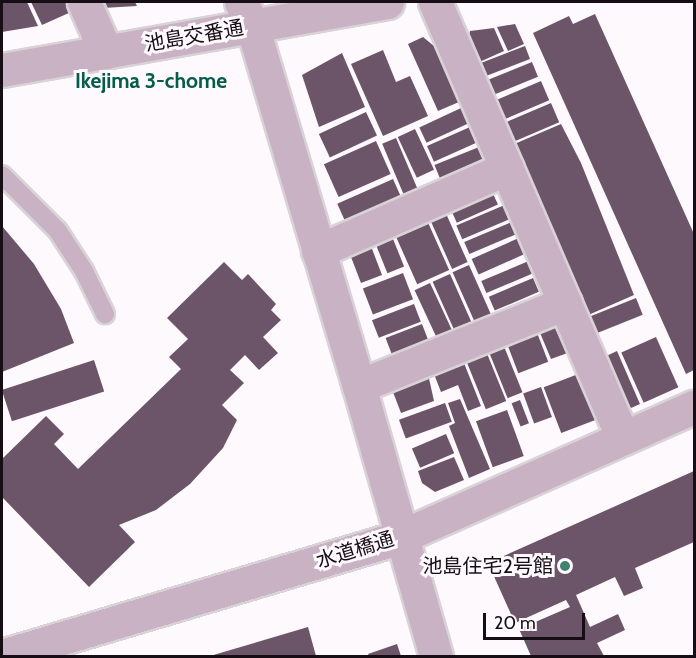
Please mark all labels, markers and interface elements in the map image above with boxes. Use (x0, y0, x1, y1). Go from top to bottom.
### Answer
street label: 池島交番通 (143, 15, 245, 57)
district label: Ikejima 3-chome (75, 68, 227, 94)
street label: 水道橋通 (313, 527, 397, 573)
place label: 池島住宅2号館 (423, 554, 553, 578)
marker: 池島住宅2号館 (558, 559, 572, 573)
scale bar (486, 601, 588, 639)
text: 20 m (494, 612, 536, 634)

